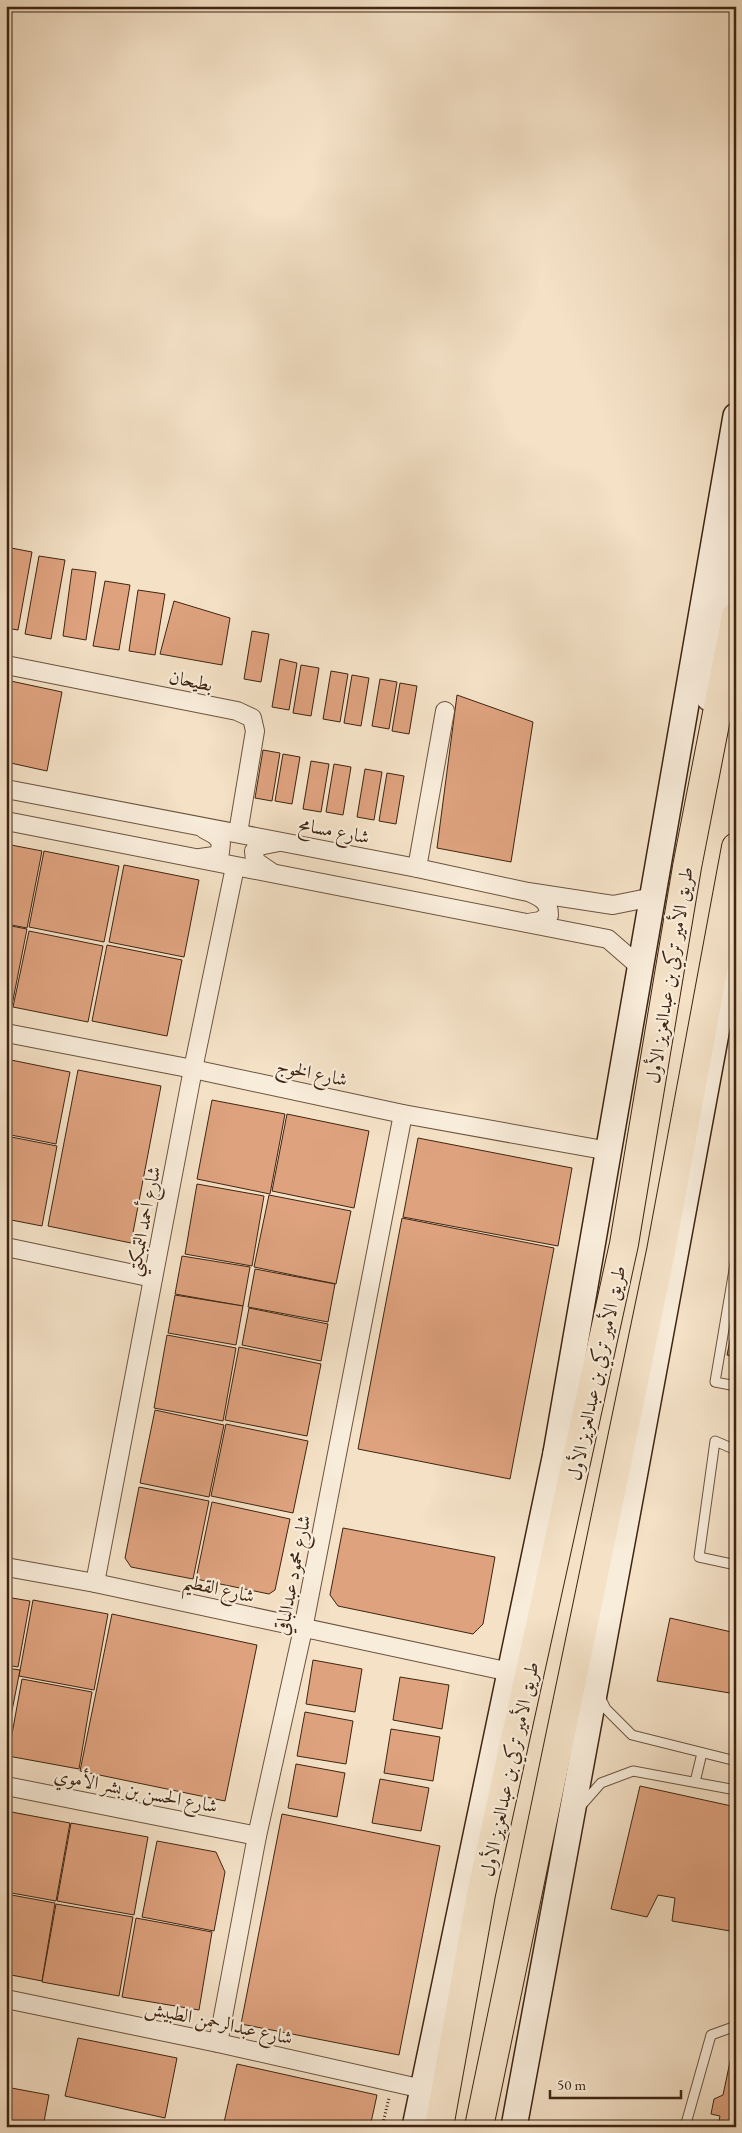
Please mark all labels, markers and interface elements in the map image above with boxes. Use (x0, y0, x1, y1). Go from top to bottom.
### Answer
street label: بطيحان (167, 664, 215, 697)
street label: شارع مسامح (295, 811, 372, 854)
street label: طريق الأمير تركي بن عبدالعزيز الأول (639, 865, 702, 1086)
street label: شارع الخوج (273, 1053, 350, 1097)
street label: شارع أحمد التمبكتي (121, 1164, 172, 1279)
street label: طريق الأمير تركي بن عبدالعزيز الأول (561, 1263, 634, 1483)
street label: شارع محمود عبدالباقي (269, 1513, 319, 1638)
street label: شارع القطيم (179, 1568, 257, 1616)
street label: طريق الأمير تركي بن عبدالعزيز الأول (474, 1659, 547, 1879)
street label: شارع الحسن بن بشر الأموي (51, 1761, 220, 1822)
street label: شارع عبدالرحمن الطبيش (142, 1995, 295, 2053)
scale bar (550, 2068, 681, 2100)
text: 50 m (557, 2075, 586, 2094)

